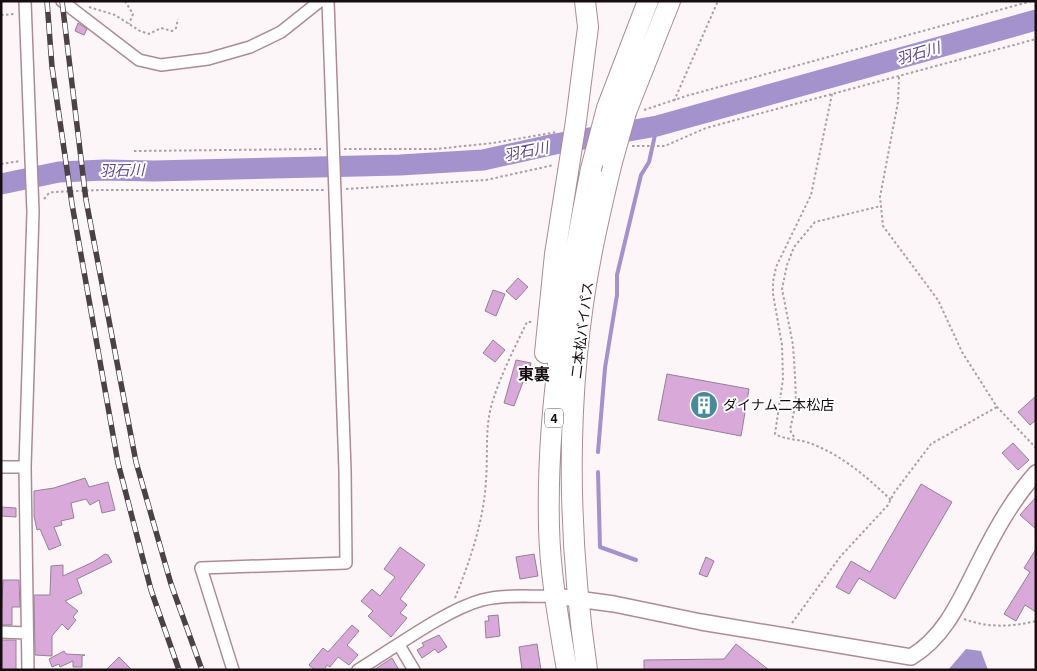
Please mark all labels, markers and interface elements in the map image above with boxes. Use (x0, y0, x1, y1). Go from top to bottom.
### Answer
water label: 羽石川 (894, 37, 944, 68)
water label: 羽石川 (502, 137, 552, 165)
water label: 羽石川 (99, 160, 147, 180)
street label: 二本松バイパス (567, 280, 597, 380)
district label: 東裏 (518, 364, 550, 384)
building icon: ダイナム二本松店 (689, 390, 719, 420)
place label: ダイナム二本松店 (723, 396, 834, 414)
road number: 4 (545, 408, 563, 428)

